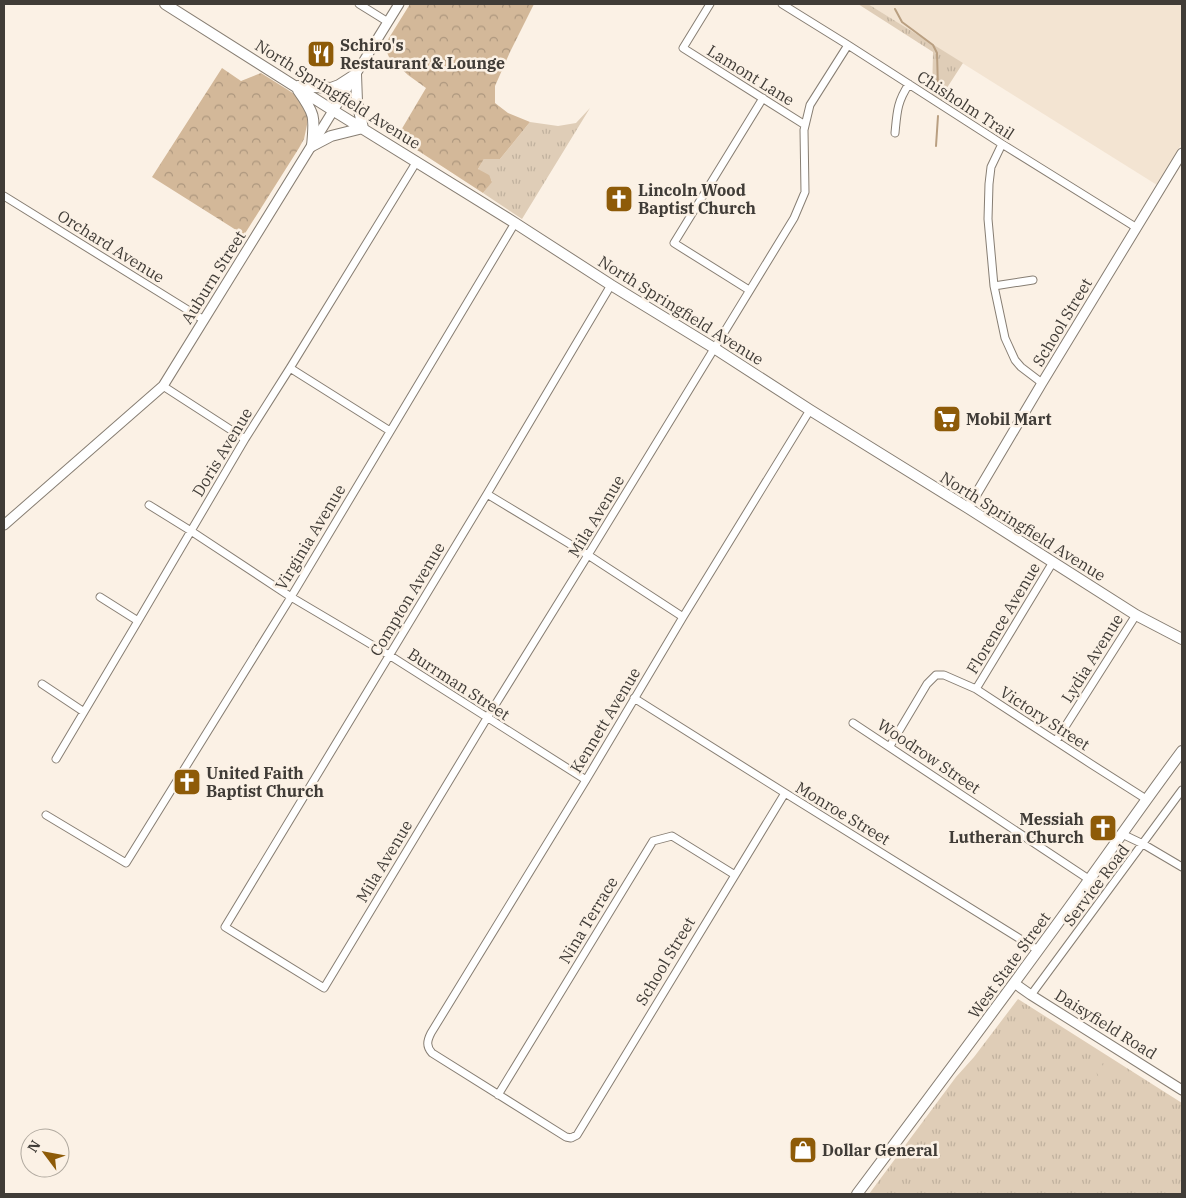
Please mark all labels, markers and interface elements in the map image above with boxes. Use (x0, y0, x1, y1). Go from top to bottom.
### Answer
street label: North Springfield Avenue (252, 35, 424, 153)
place label: Schiro's Restaurant & Lounge (340, 35, 505, 73)
restaurant icon: Schiro's Restaurant & Lounge (306, 39, 336, 69)
street label: Lamont Lane (704, 40, 798, 110)
street label: Chisholm Trail (914, 66, 1019, 144)
place label: Lincoln Wood Baptist Church (638, 180, 756, 218)
church icon: Lincoln Wood Baptist Church (604, 184, 634, 214)
street label: Orchard Avenue (54, 205, 168, 287)
street label: Auburn Street (176, 226, 250, 327)
street label: North Springfield Avenue (595, 251, 767, 369)
street label: School Street (1028, 274, 1096, 370)
street label: Doris Avenue (188, 404, 256, 500)
supermarket icon: Mobil Mart (932, 404, 962, 434)
place label: Mobil Mart (966, 409, 1052, 429)
street label: North Springfield Avenue (937, 467, 1109, 585)
street label: Mila Avenue (564, 471, 628, 561)
street label: Virginia Avenue (270, 480, 350, 594)
street label: Compton Avenue (365, 538, 449, 660)
street label: Florence Avenue (962, 559, 1044, 677)
street label: Lydia Avenue (1057, 610, 1127, 706)
street label: Burrman Street (404, 644, 514, 725)
street label: Kennett Avenue (566, 664, 644, 776)
street label: Victory Street (996, 682, 1094, 755)
street label: Woodrow Street (874, 714, 985, 798)
place label: United Faith Baptist Church (206, 763, 324, 801)
church icon: United Faith Baptist Church (172, 767, 202, 797)
street label: Monroe Street (792, 777, 894, 849)
place label: Messiah Lutheran Church (949, 809, 1084, 847)
church icon: Messiah Lutheran Church (1088, 813, 1118, 843)
street label: Mila Avenue (352, 816, 416, 906)
street label: Service Road (1059, 840, 1134, 930)
street label: Nina Terrace (554, 873, 622, 967)
street label: West State Street (964, 908, 1055, 1022)
street label: School Street (631, 913, 699, 1009)
street label: Daisyfield Road (1051, 985, 1161, 1063)
north arrow (20, 1128, 70, 1178)
shop icon: Dollar General (788, 1135, 818, 1165)
text: N (23, 1137, 45, 1156)
place label: Dollar General (822, 1140, 938, 1160)

